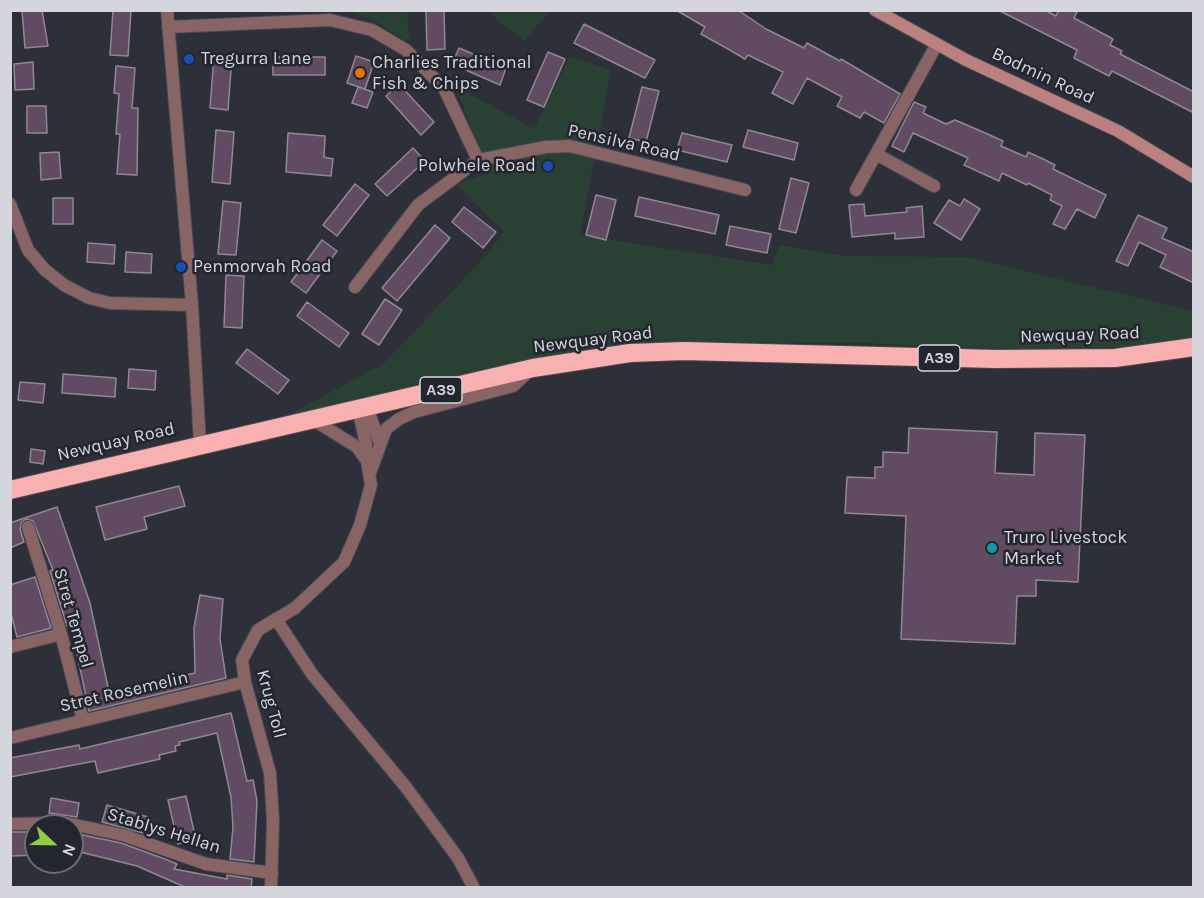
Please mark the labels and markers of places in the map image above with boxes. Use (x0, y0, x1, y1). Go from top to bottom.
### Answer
place label: Tregurra Lane (201, 48, 311, 70)
marker: Tregurra Lane (182, 52, 196, 66)
place label: Charlies Traditional Fish & Chips (372, 52, 532, 94)
marker: Charlies Traditional Fish & Chips (353, 66, 367, 80)
place label: Polwhele Road (418, 155, 536, 177)
marker: Polwhele Road (541, 159, 555, 173)
place label: Penmorvah Road (193, 256, 332, 278)
marker: Penmorvah Road (174, 260, 188, 274)
place label: Truro Livestock Market (1004, 527, 1127, 570)
marker: Truro Livestock Market (985, 541, 999, 555)

